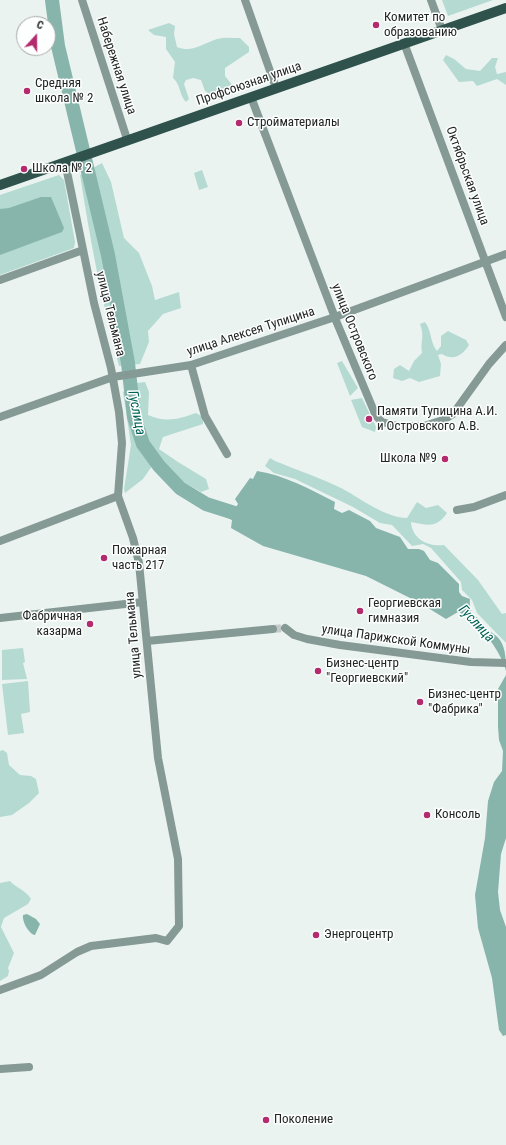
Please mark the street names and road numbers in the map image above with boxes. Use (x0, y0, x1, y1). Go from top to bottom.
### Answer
street label: Набережная улица (93, 15, 139, 117)
street label: Профсоюзная улица (194, 59, 304, 109)
street label: Октябрьская улица (442, 125, 492, 227)
street label: улица Тельмана (92, 270, 128, 358)
street label: улица Островского (327, 281, 381, 383)
street label: улица Алексея Тупицина (185, 304, 317, 360)
street label: улица Тельмана (122, 591, 146, 679)
street label: улица Парижской Коммуны (321, 622, 471, 658)

